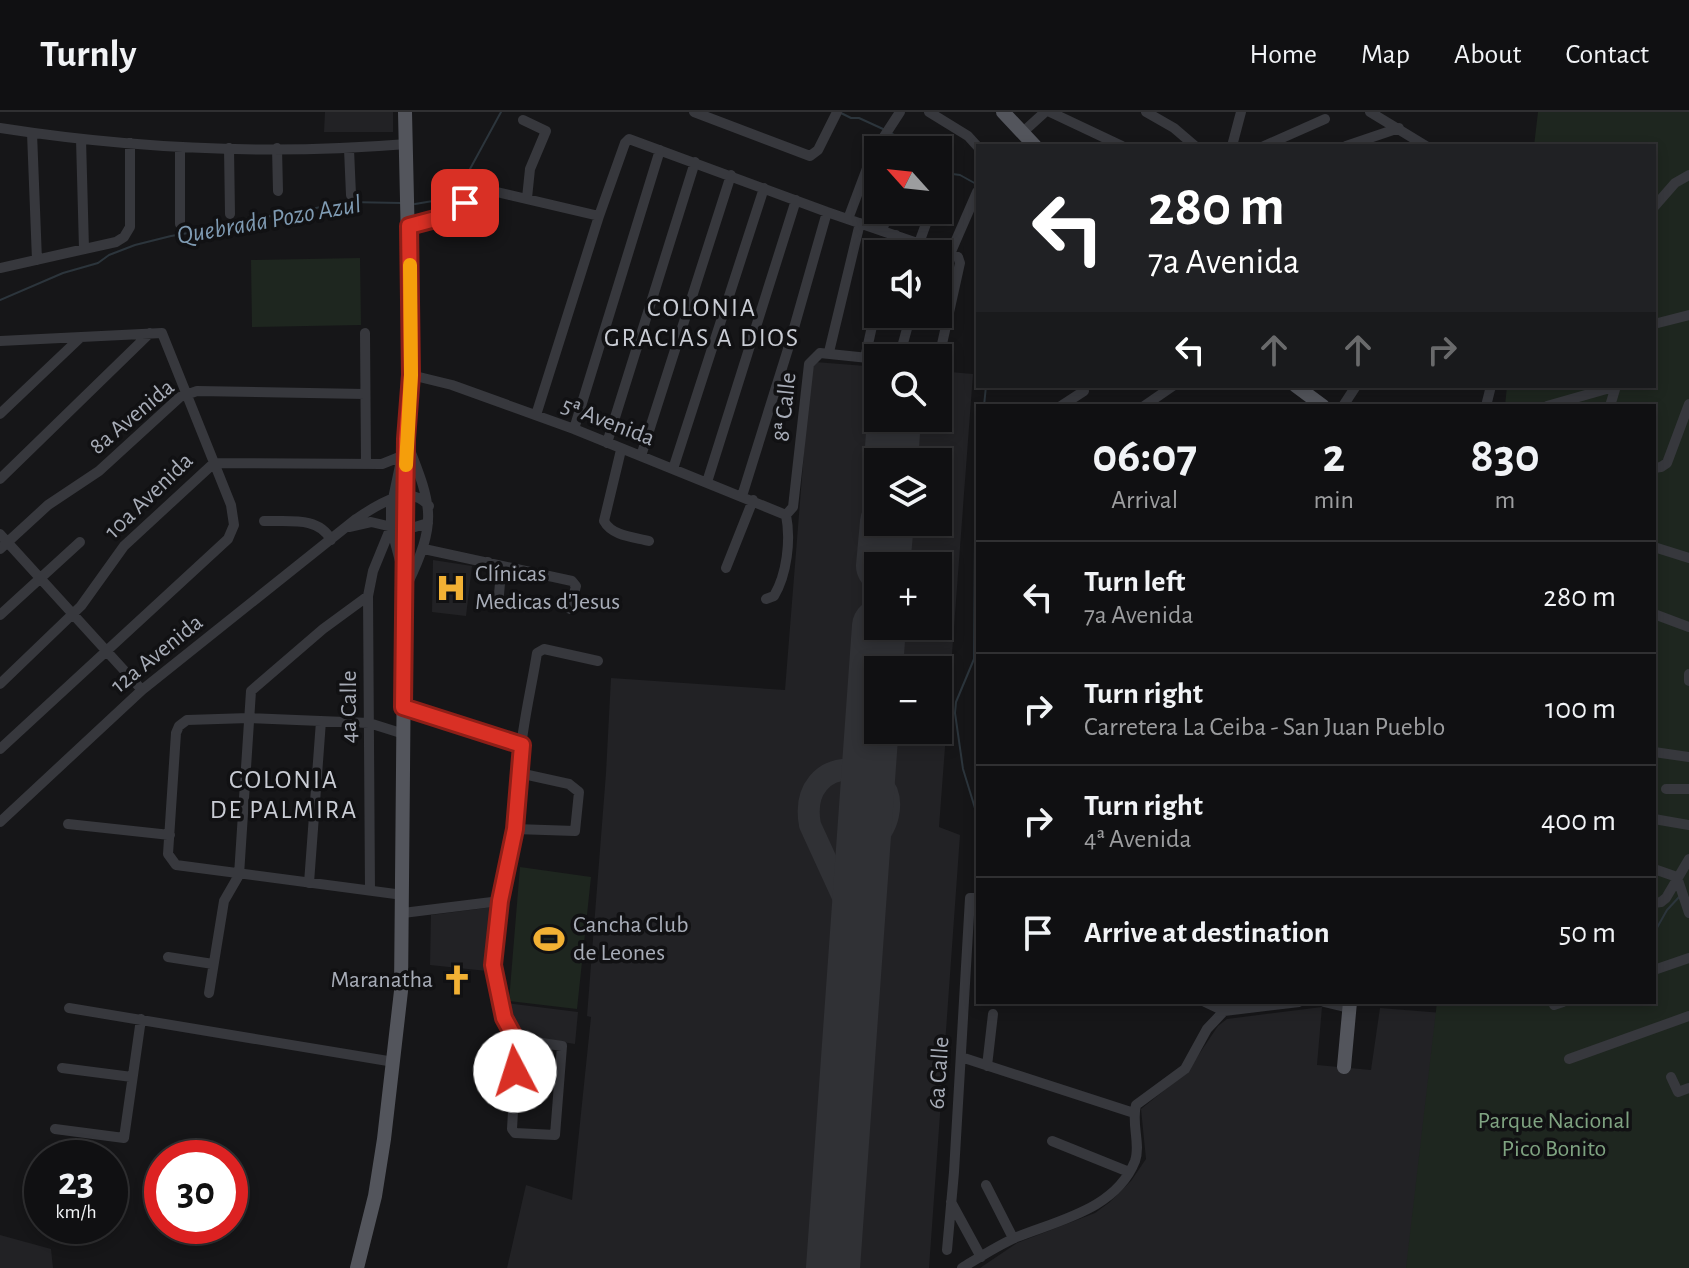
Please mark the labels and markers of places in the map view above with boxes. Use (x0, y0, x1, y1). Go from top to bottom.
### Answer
pin (431, 169, 499, 237)
place label: Clínicas Medicas d'Jesus (475, 562, 620, 614)
hospital icon: Clínicas Medicas d'Jesus (434, 571, 468, 605)
place label: Cancha Club de Leones (573, 913, 688, 965)
sports icon: Cancha Club de Leones (532, 922, 566, 956)
church icon: Maranatha (440, 963, 474, 997)
place label: Maranatha (330, 968, 433, 992)

